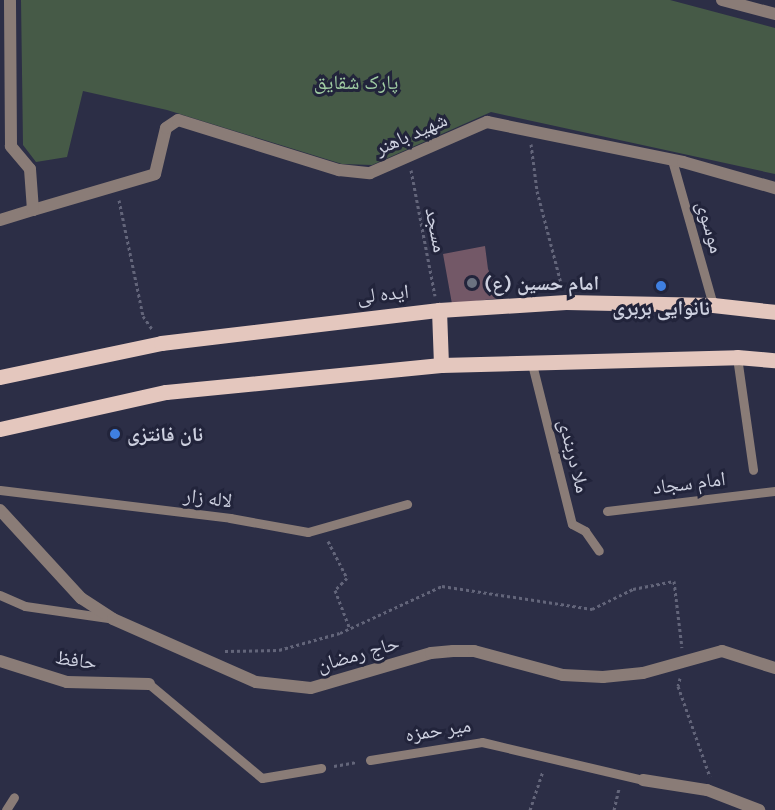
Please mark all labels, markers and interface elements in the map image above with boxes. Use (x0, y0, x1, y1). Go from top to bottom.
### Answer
park label: پارک شقایق (314, 70, 398, 94)
street label: شهید باهنر (371, 107, 451, 161)
street label: موسوی (691, 198, 729, 256)
street label: مسجد (420, 206, 452, 254)
place label: امام حسین (ع) (484, 271, 599, 295)
marker: امام حسین (ع) (465, 276, 479, 290)
street label: ایده لى (356, 279, 410, 309)
marker: نانوایی بربری (654, 279, 668, 293)
place label: نانوایی بربری (612, 296, 710, 320)
street label: ملا دربندی (553, 417, 595, 495)
place label: نان فانتزی (127, 422, 203, 446)
marker: نان فانتزی (108, 427, 122, 441)
street label: امام سجاد (651, 467, 727, 499)
street label: لاله زار (182, 483, 234, 513)
street label: حاج رمضان (314, 631, 402, 677)
street label: حافظ (54, 645, 98, 675)
street label: میر حمزه (403, 713, 473, 747)

